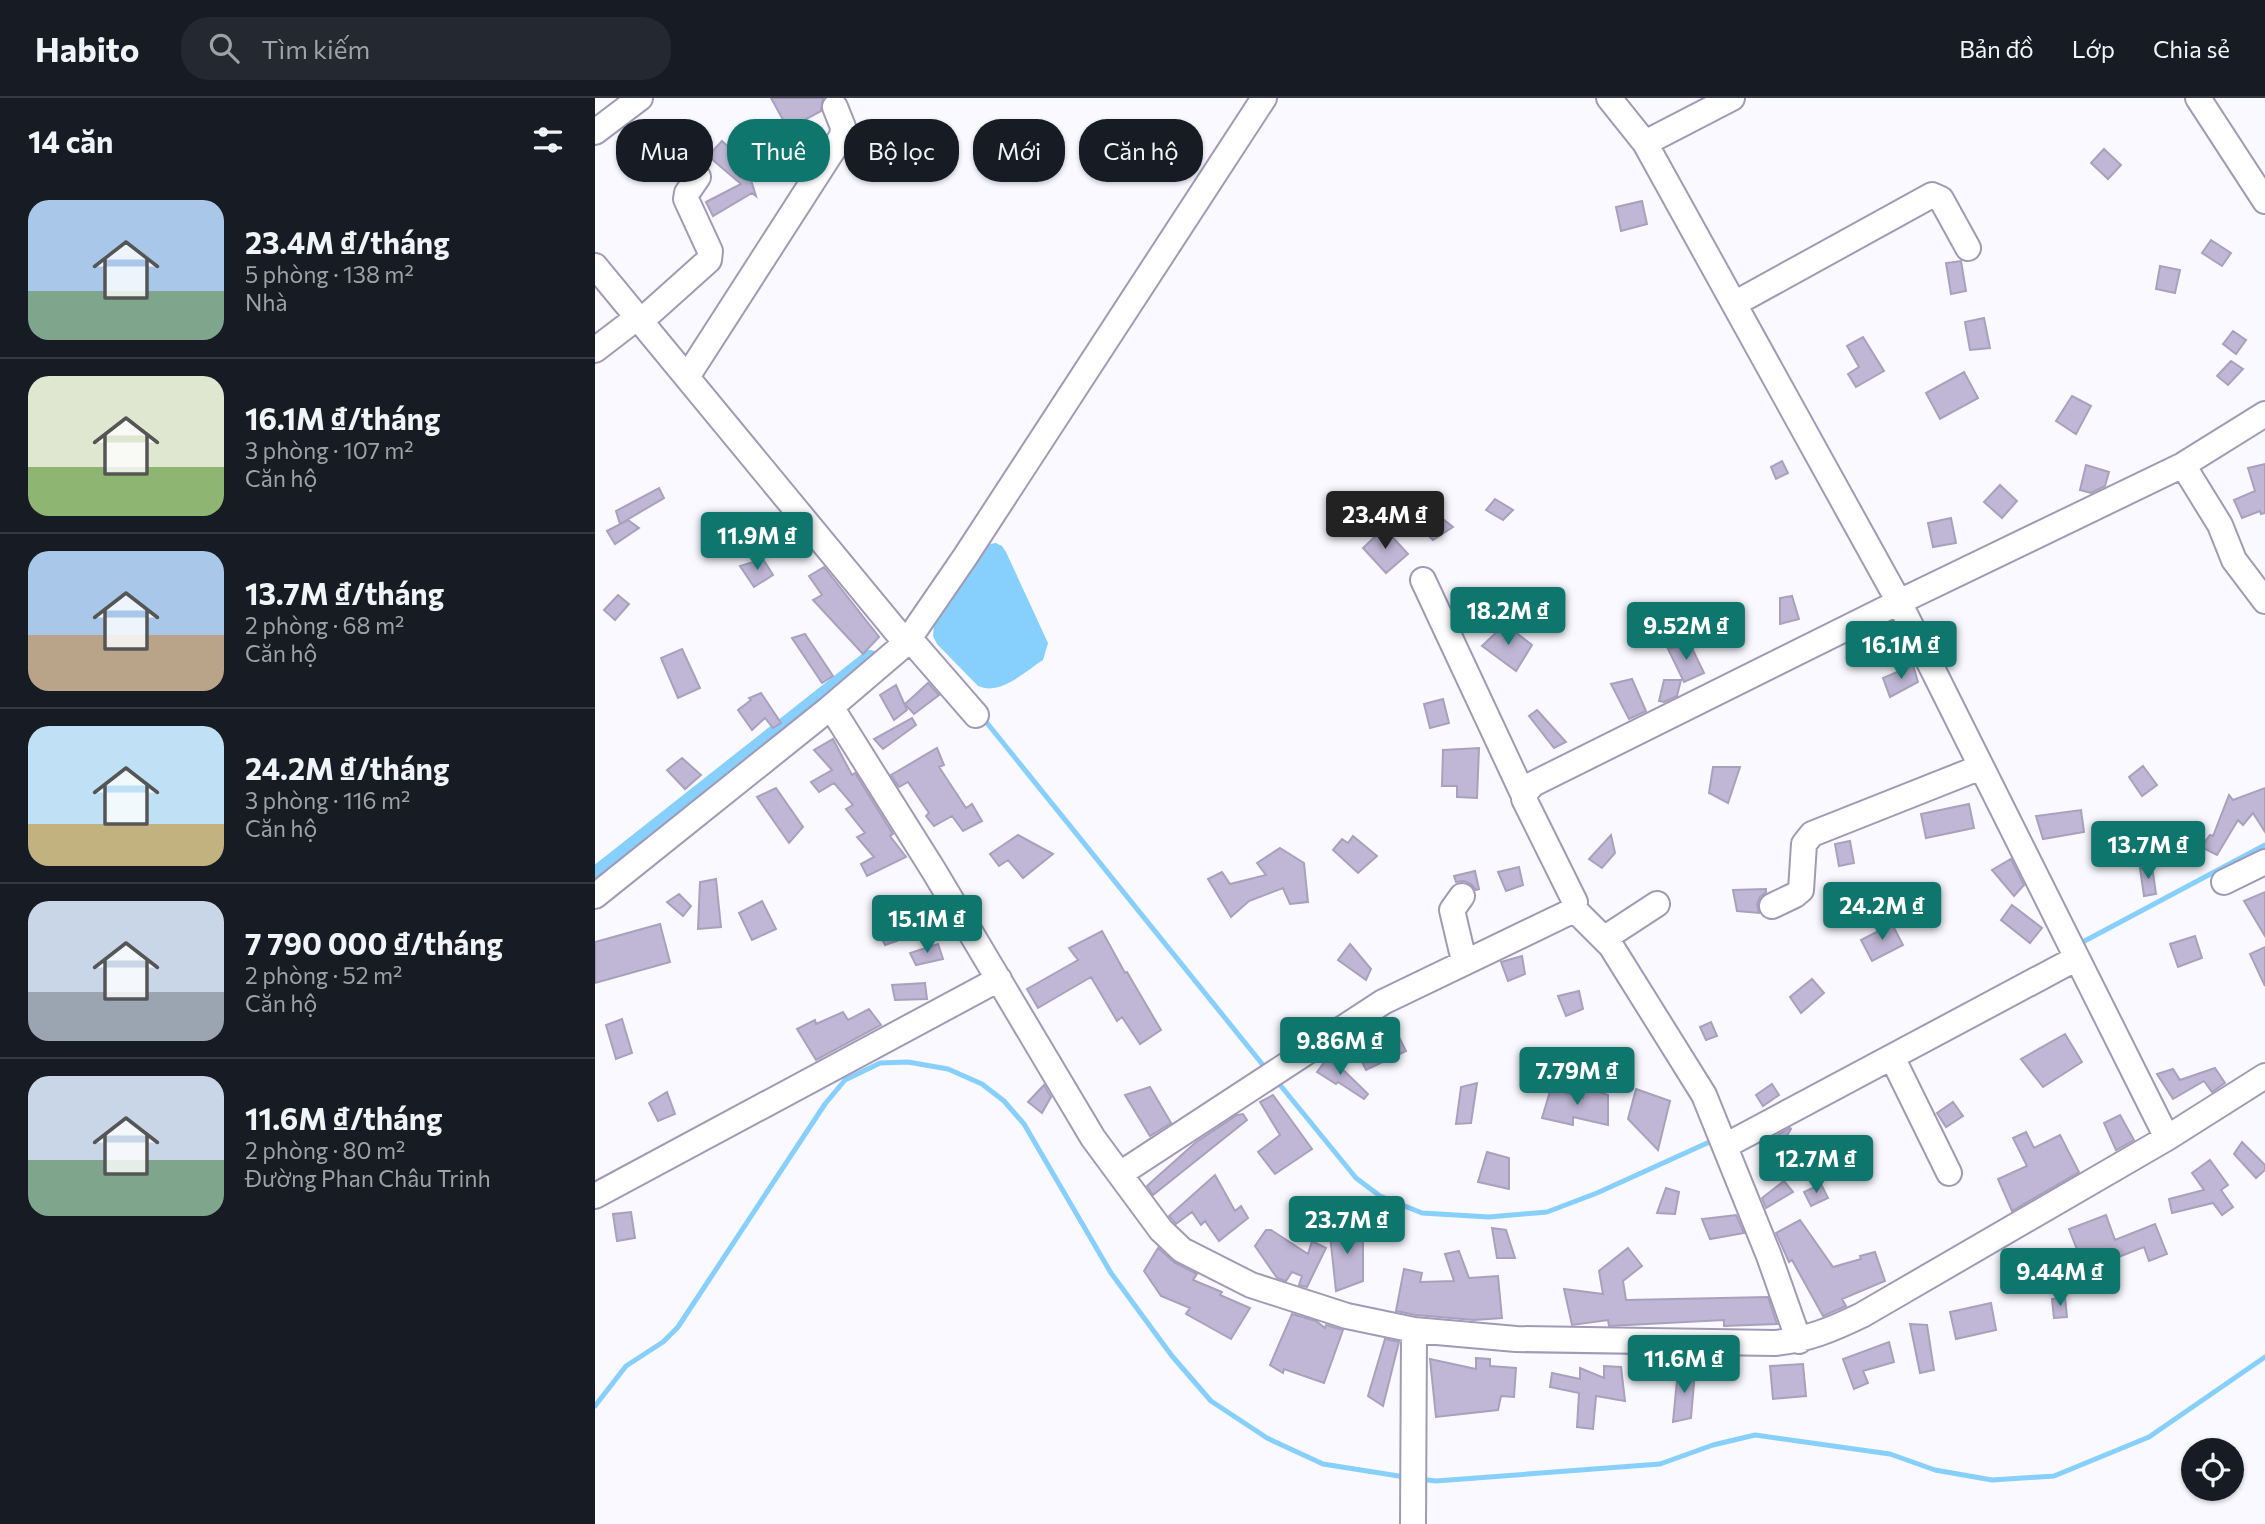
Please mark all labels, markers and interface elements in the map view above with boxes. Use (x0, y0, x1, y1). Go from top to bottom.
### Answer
search box (181, 17, 671, 80)
text: Habito (35, 28, 139, 69)
icon: search (205, 29, 243, 67)
text: Tìm kiếm (261, 33, 370, 64)
text: Bản đồ (1959, 34, 2034, 63)
text: Lớp (2072, 34, 2115, 63)
text: Chia sẻ (2153, 34, 2230, 63)
chip: Mua (616, 119, 713, 182)
chip: Thuê (727, 119, 830, 182)
chip: Bộ lọc (844, 119, 959, 182)
chip: Mới (973, 119, 1065, 182)
chip: Căn hộ (1079, 119, 1203, 182)
icon: filters (529, 121, 567, 159)
text: 14 căn (28, 122, 113, 159)
text: 23.4M ₫/tháng (245, 223, 450, 260)
icon: home (84, 228, 168, 312)
text: 5 phòng · 138 m² (245, 260, 414, 288)
text: Nhà (245, 288, 287, 316)
text: 16.1M ₫/tháng (245, 399, 440, 436)
icon: home (84, 404, 168, 488)
text: 3 phòng · 107 m² (245, 436, 414, 464)
text: Căn hộ (245, 464, 317, 492)
pin: 23.4M ₫ (1320, 491, 1450, 551)
text: 23.4M ₫ (1342, 500, 1428, 528)
pin: 11.9M ₫ (692, 512, 822, 572)
text: 11.9M ₫ (717, 521, 797, 549)
text: 13.7M ₫/tháng (245, 574, 444, 611)
icon: home (84, 579, 168, 663)
pin: 18.2M ₫ (1443, 588, 1573, 647)
text: 18.2M ₫ (1466, 596, 1550, 624)
pin: 9.52M ₫ (1621, 602, 1751, 662)
text: 2 phòng · 68 m² (245, 611, 404, 639)
text: 9.52M ₫ (1643, 611, 1729, 639)
pin: 16.1M ₫ (1836, 622, 1966, 681)
text: 16.1M ₫ (1862, 630, 1940, 658)
text: Căn hộ (245, 639, 317, 667)
text: 24.2M ₫/tháng (245, 749, 449, 786)
icon: home (84, 754, 168, 838)
text: 3 phòng · 116 m² (245, 786, 410, 814)
text: Căn hộ (245, 814, 317, 842)
pin: 13.7M ₫ (2083, 822, 2213, 881)
text: 13.7M ₫ (2107, 830, 2189, 858)
pin: 24.2M ₫ (1817, 882, 1947, 942)
text: 24.2M ₫ (1839, 891, 1925, 919)
pin: 15.1M ₫ (862, 896, 992, 955)
text: 15.1M ₫ (888, 904, 966, 932)
text: 7 790 000 ₫/tháng (245, 924, 503, 961)
icon: home (84, 929, 168, 1013)
text: 2 phòng · 52 m² (245, 961, 402, 989)
text: Căn hộ (245, 989, 317, 1017)
pin: 9.86M ₫ (1275, 1018, 1405, 1077)
text: 9.86M ₫ (1296, 1026, 1384, 1054)
pin: 7.79M ₫ (1512, 1048, 1642, 1107)
text: 7.79M ₫ (1535, 1056, 1619, 1084)
text: 11.6M ₫/tháng (245, 1099, 443, 1136)
icon: home (84, 1104, 168, 1188)
text: 2 phòng · 80 m² (245, 1136, 405, 1164)
pin: 12.7M ₫ (1751, 1136, 1881, 1195)
text: 12.7M ₫ (1775, 1144, 1857, 1172)
text: Đường Phan Châu Trinh (245, 1164, 491, 1192)
pin: 23.7M ₫ (1282, 1196, 1412, 1256)
text: 23.7M ₫ (1305, 1205, 1389, 1233)
pin: 9.44M ₫ (1995, 1248, 2125, 1308)
text: 9.44M ₫ (2016, 1257, 2104, 1285)
pin: 11.6M ₫ (1619, 1336, 1749, 1395)
text: 11.6M ₫ (1644, 1344, 1724, 1372)
map controls (2181, 1438, 2244, 1501)
button: locate (2181, 1438, 2244, 1501)

